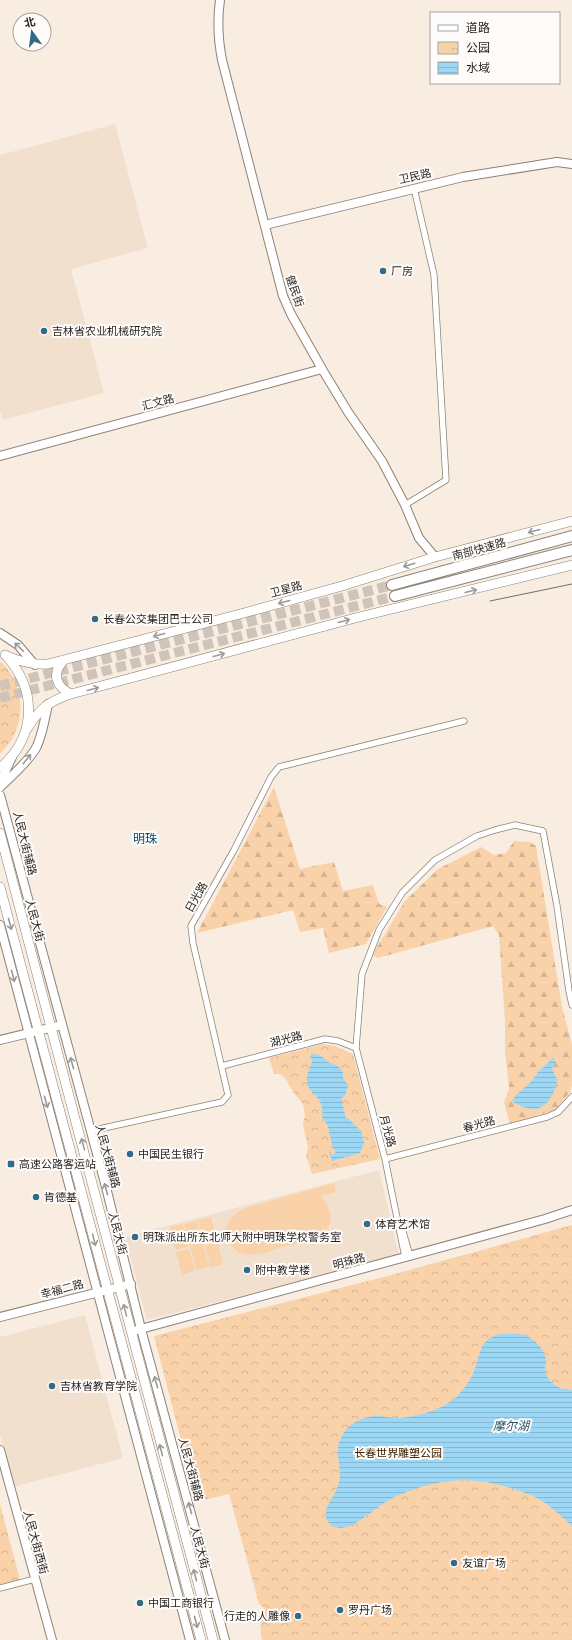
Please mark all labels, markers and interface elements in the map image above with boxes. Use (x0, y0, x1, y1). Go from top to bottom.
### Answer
north arrow (12, 12, 52, 52)
legend (430, 12, 560, 84)
text: 北 (23, 14, 36, 29)
text: 道路 (466, 20, 490, 35)
text: 公园 (466, 40, 490, 55)
text: 水域 (466, 60, 490, 75)
street label: 卫民路 (397, 165, 432, 186)
place label: 厂房 (391, 264, 413, 277)
marker: 厂房 (378, 266, 388, 276)
street label: 健民街 (284, 273, 307, 309)
place label: 吉林省农业机械研究院 (52, 324, 162, 337)
marker: 吉林省农业机械研究院 (39, 326, 49, 336)
street label: 汇文路 (140, 391, 175, 412)
one-way arrow (528, 528, 541, 535)
street label: 南部快速路 (451, 535, 507, 562)
one-way arrow (403, 562, 416, 569)
street label: 卫星路 (268, 578, 303, 599)
one-way arrow (464, 586, 477, 594)
one-way arrow (278, 599, 291, 606)
place label: 长春公交集团巴士公司 (103, 612, 213, 625)
marker: 长春公交集团巴士公司 (90, 614, 100, 624)
one-way arrow (338, 617, 351, 625)
one-way arrow (152, 632, 165, 640)
one-way arrow (14, 642, 24, 652)
one-way arrow (212, 651, 225, 658)
one-way arrow (86, 684, 99, 692)
one-way arrow (22, 754, 31, 764)
street label: 人民大街辅路 (11, 809, 40, 876)
district label: 明珠 (133, 831, 157, 846)
street label: 日光路 (182, 879, 209, 914)
street label: 人民大街 (24, 897, 47, 943)
one-way arrow (7, 918, 15, 931)
one-way arrow (10, 969, 18, 982)
street label: 湖光路 (268, 1028, 303, 1049)
one-way arrow (68, 1057, 75, 1070)
one-way arrow (43, 1095, 51, 1108)
street label: 月光路 (378, 1113, 399, 1148)
street label: 春光路 (461, 1113, 496, 1134)
street label: 人民大街辅路 (94, 1122, 123, 1189)
one-way arrow (78, 1138, 86, 1151)
place label: 中国民生银行 (138, 1147, 204, 1160)
marker: 中国民生银行 (125, 1149, 135, 1159)
place label: 高速公路客运站 (19, 1157, 96, 1170)
marker: 高速公路客运站 (6, 1159, 16, 1169)
one-way arrow (102, 1182, 109, 1195)
place label: 肯德基 (44, 1190, 77, 1203)
marker: 肯德基 (31, 1192, 41, 1202)
street label: 人民大街 (107, 1210, 130, 1256)
place label: 体育艺术馆 (375, 1217, 430, 1230)
marker: 体育艺术馆 (362, 1219, 372, 1229)
place label: 明珠派出所东北师大附中明珠学校警务室 (143, 1230, 341, 1243)
marker: 明珠派出所东北师大附中明珠学校警务室 (130, 1232, 140, 1242)
one-way arrow (90, 1233, 98, 1246)
street label: 明珠路 (331, 1250, 366, 1271)
place label: 附中教学楼 (255, 1263, 310, 1276)
marker: 附中教学楼 (242, 1265, 252, 1275)
street label: 幸福二路 (39, 1277, 85, 1300)
one-way arrow (121, 1304, 129, 1317)
one-way arrow (152, 1376, 159, 1389)
place label: 吉林省教育学院 (60, 1379, 137, 1392)
marker: 吉林省教育学院 (47, 1381, 57, 1391)
water label: 摩尔湖 (493, 1418, 531, 1433)
street label: 人民大街辅路 (177, 1435, 206, 1502)
one-way arrow (157, 1444, 165, 1457)
park label: 长春世界雕塑公园 (354, 1446, 442, 1459)
one-way arrow (186, 1501, 193, 1514)
street label: 人民大街西街 (22, 1508, 51, 1575)
street label: 人民大街 (189, 1524, 212, 1570)
place label: 友谊广场 (462, 1556, 506, 1569)
marker: 友谊广场 (449, 1558, 459, 1568)
one-way arrow (191, 1569, 198, 1582)
place label: 中国工商银行 (148, 1596, 214, 1609)
marker: 中国工商银行 (135, 1598, 145, 1608)
place label: 罗丹广场 (348, 1603, 392, 1616)
marker: 罗丹广场 (335, 1605, 345, 1615)
place label: 行走的人雕像 (224, 1609, 290, 1622)
marker: 行走的人雕像 (293, 1611, 303, 1621)
one-way arrow (193, 1615, 200, 1628)

